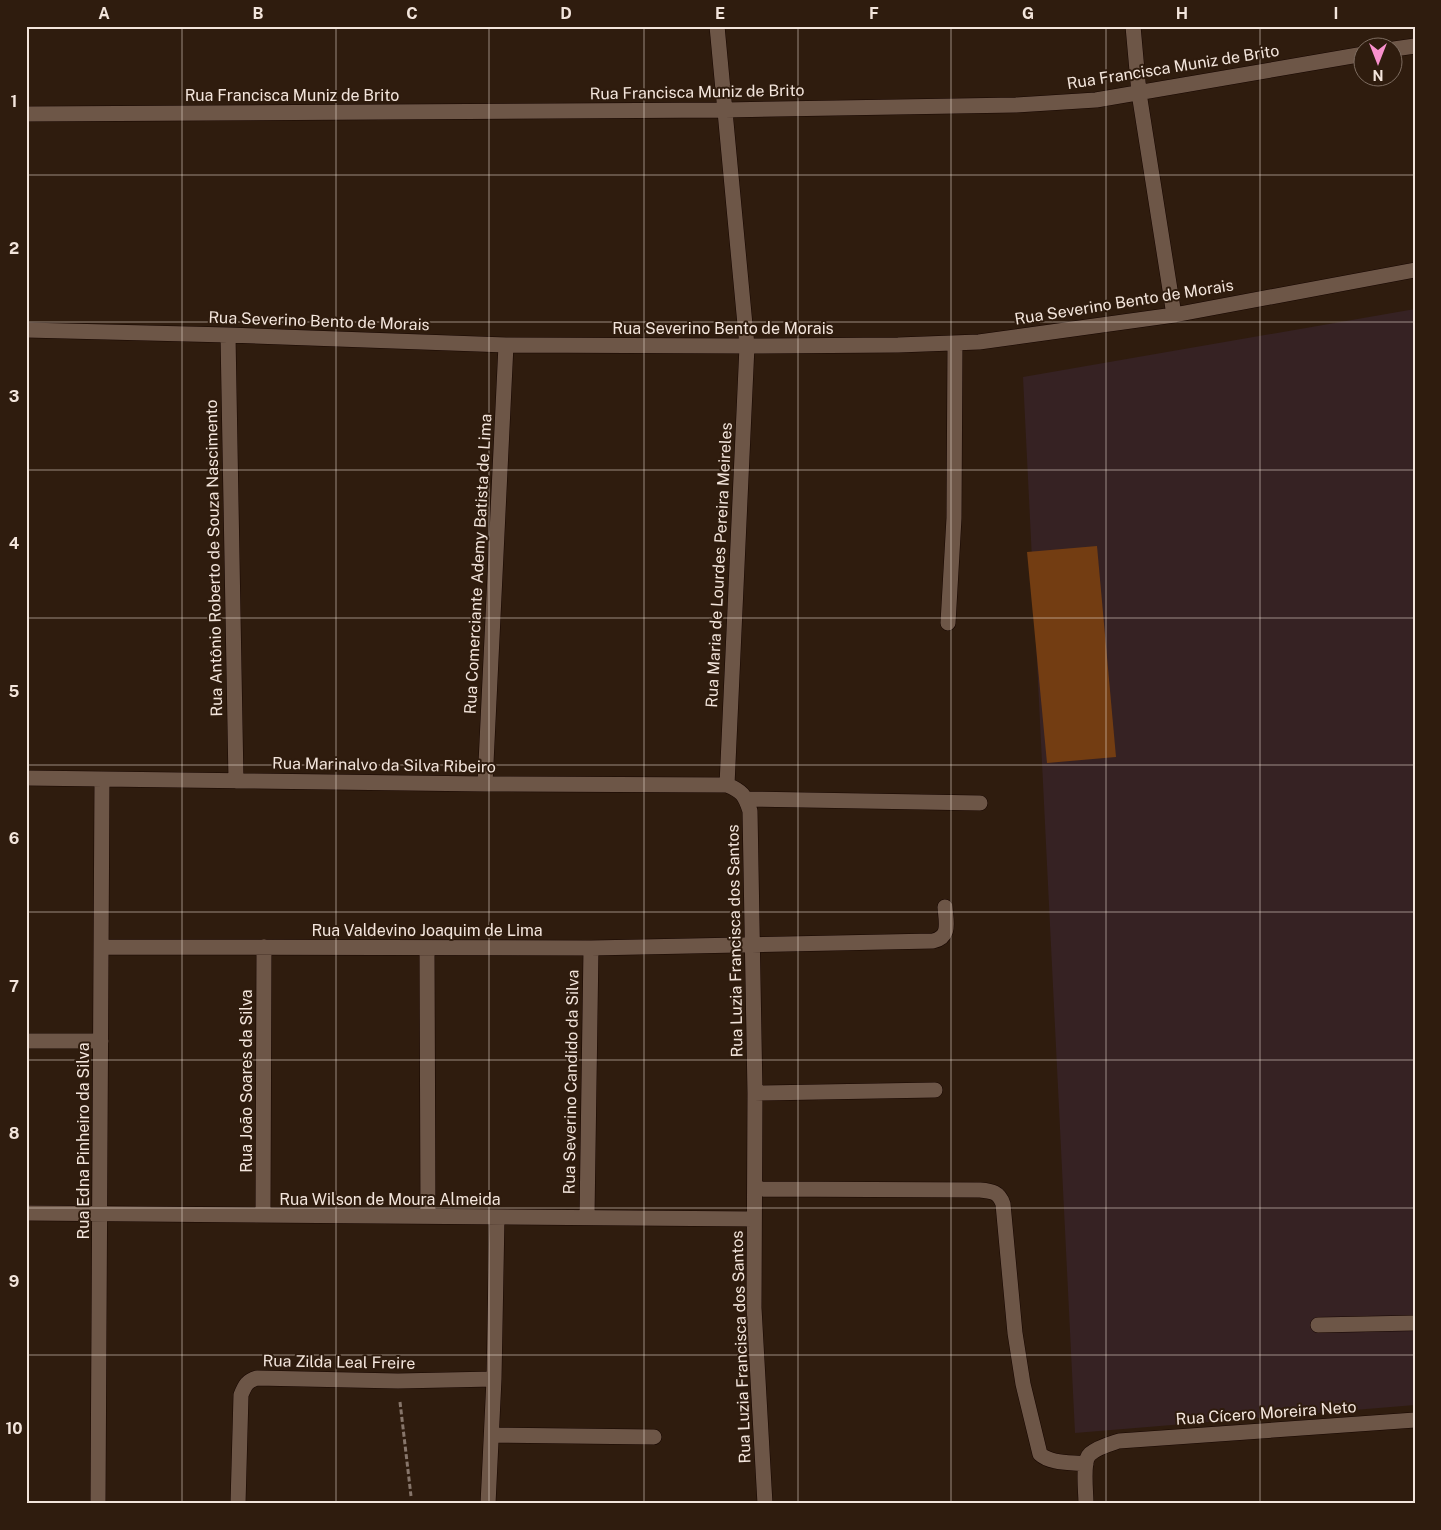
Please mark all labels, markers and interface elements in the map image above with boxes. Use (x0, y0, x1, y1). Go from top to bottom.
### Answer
text: A (98, 4, 110, 23)
text: B (253, 4, 264, 23)
text: C (406, 4, 418, 23)
text: D (560, 4, 572, 23)
text: E (715, 4, 725, 23)
text: F (869, 4, 879, 23)
text: G (1022, 4, 1034, 23)
text: H (1176, 4, 1188, 23)
text: I (1334, 4, 1338, 23)
north arrow (1354, 38, 1404, 88)
street label: Rua Francisca Muniz de Brito (1065, 41, 1281, 93)
text: N (1373, 67, 1383, 83)
street label: Rua Francisca Muniz de Brito (589, 81, 805, 103)
street label: Rua Francisca Muniz de Brito (185, 86, 399, 105)
text: 1 (11, 92, 17, 111)
text: 2 (9, 239, 19, 258)
street label: Rua Severino Bento de Morais (1013, 275, 1235, 329)
street label: Rua Severino Bento de Morais (208, 308, 430, 334)
street label: Rua Severino Bento de Morais (612, 319, 834, 338)
text: 3 (9, 387, 19, 406)
street label: Rua Antônio Roberto de Souza Nascimento (202, 399, 226, 717)
street label: Rua Comerciante Ademy Batista de Lima (461, 413, 495, 715)
street label: Rua Maria de Lourdes Pereira Meireles (702, 422, 736, 708)
text: 4 (9, 534, 20, 553)
text: 5 (9, 682, 20, 701)
street label: Rua Marinalvo da Silva Ribeiro (272, 754, 496, 776)
street label: Rua Luzia Francisca dos Santos (723, 824, 747, 1058)
text: 6 (9, 829, 19, 848)
street label: Rua Valdevino Joaquim de Lima (311, 921, 543, 940)
street label: Rua Severino Candido da Silva (560, 969, 582, 1195)
text: 7 (9, 977, 19, 996)
street label: Rua João Soares da Silva (237, 989, 256, 1173)
street label: Rua Edna Pinheiro da Silva (74, 1042, 93, 1240)
text: 8 (9, 1124, 20, 1143)
street label: Rua Wilson de Moura Almeida (279, 1190, 501, 1209)
street label: Rua Luzia Francisca dos Santos (727, 1230, 755, 1464)
text: 9 (9, 1272, 19, 1291)
street label: Rua Zilda Leal Freire (262, 1351, 416, 1373)
street label: Rua Cícero Moreira Neto (1175, 1397, 1357, 1429)
text: 10 (5, 1419, 23, 1438)

